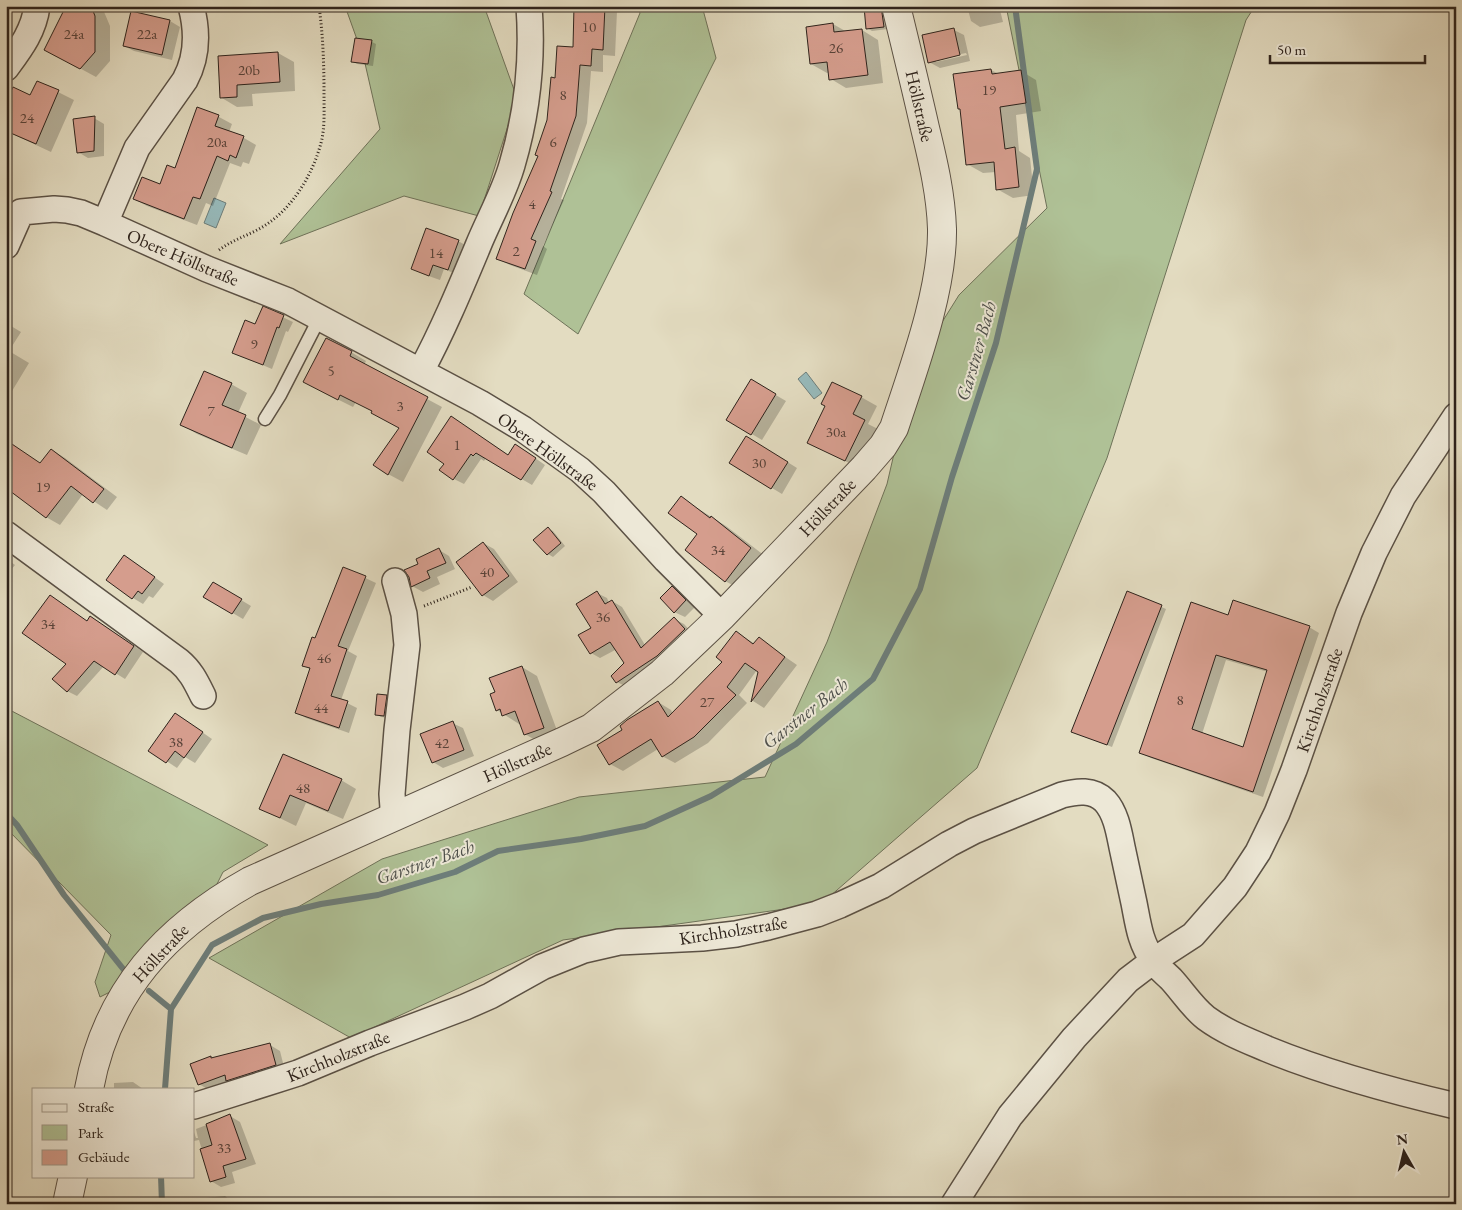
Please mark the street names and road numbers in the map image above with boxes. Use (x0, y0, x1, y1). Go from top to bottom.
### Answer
street label: Höllstraße (901, 68, 939, 144)
street label: Obere Höllstraße (124, 223, 242, 291)
street label: Obere Höllstraße (493, 407, 603, 495)
street label: Höllstraße (794, 473, 860, 541)
street label: Kirchholzstraße (1290, 645, 1348, 755)
street label: Höllstraße (479, 737, 555, 787)
street label: Kirchholzstraße (677, 910, 789, 950)
street label: Höllstraße (127, 919, 193, 987)
street label: Kirchholzstraße (283, 1025, 393, 1087)

